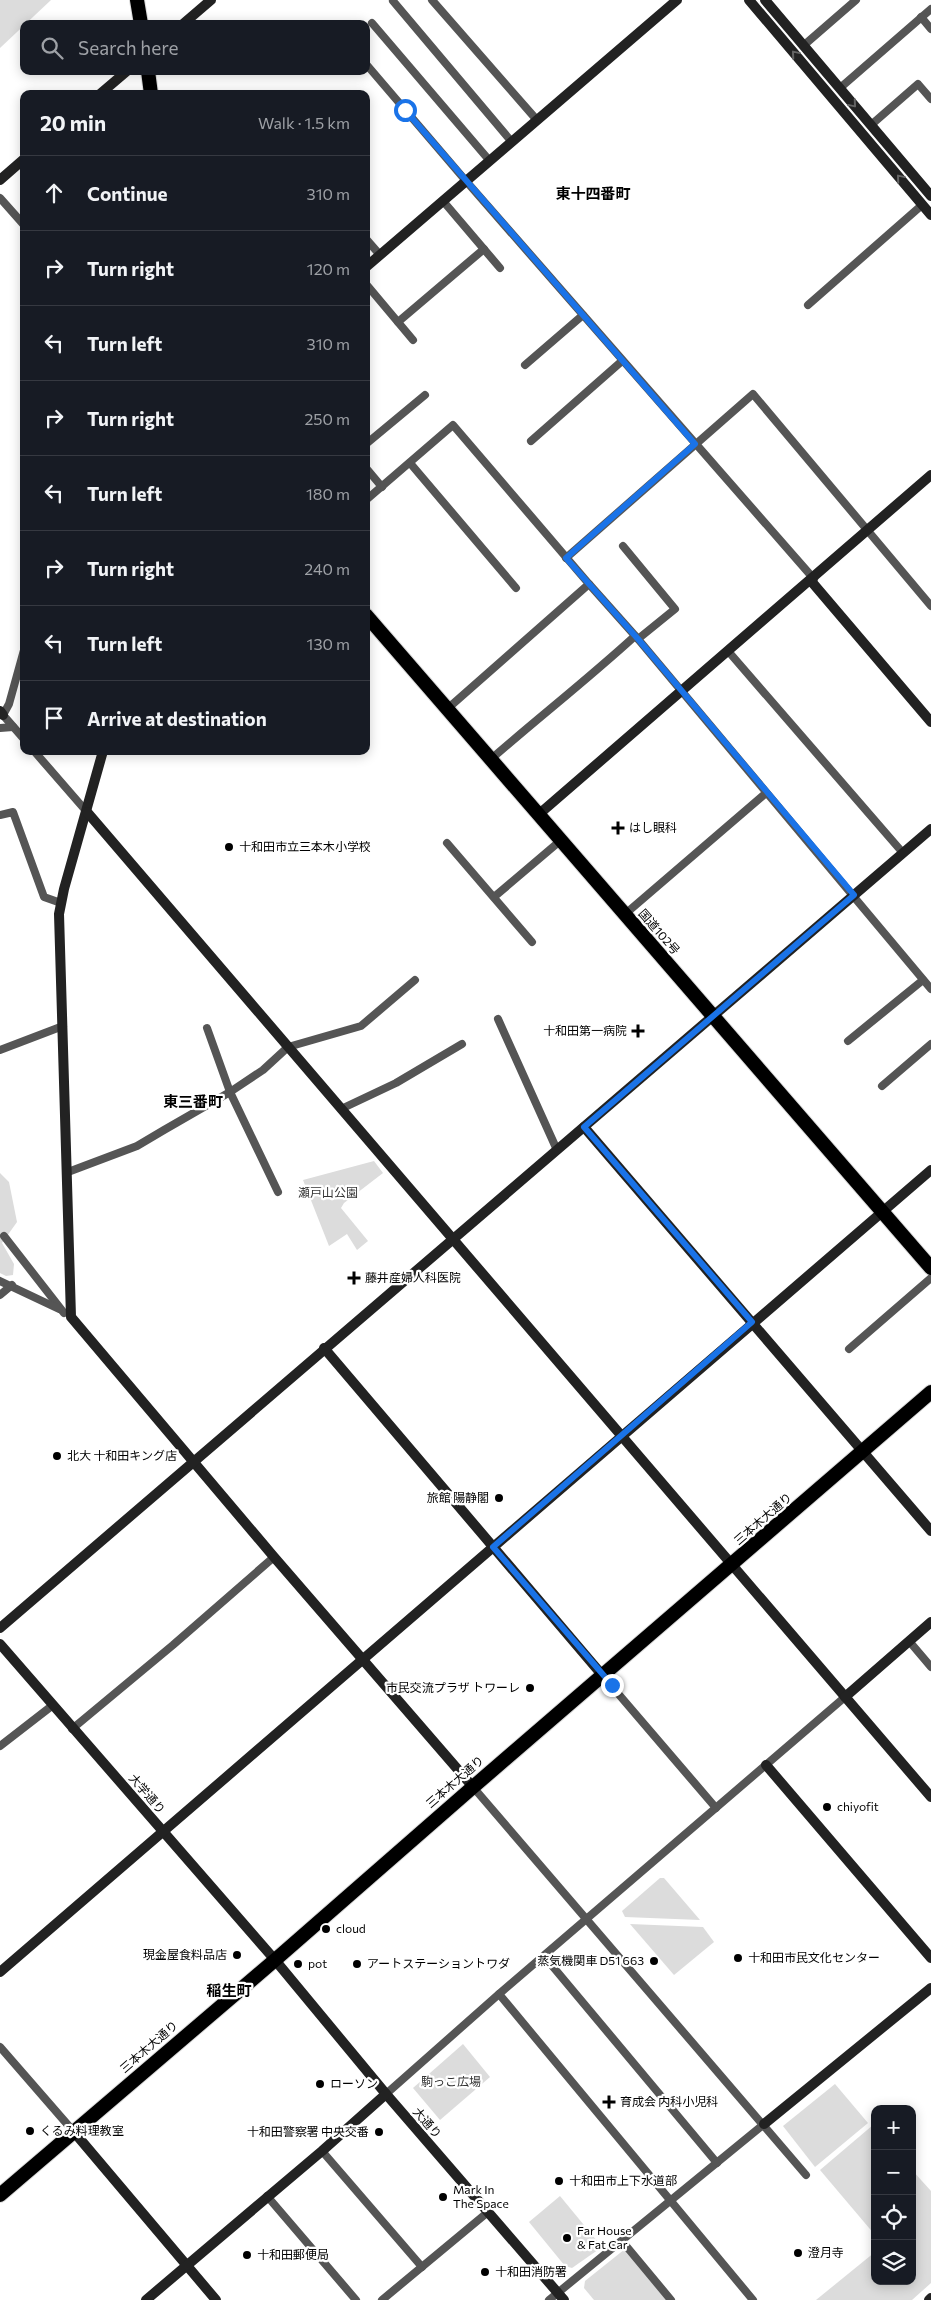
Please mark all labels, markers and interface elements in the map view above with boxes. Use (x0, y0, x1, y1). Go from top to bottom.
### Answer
search box (20, 20, 370, 75)
icon: search (38, 34, 66, 62)
text: Search here (78, 36, 178, 59)
one-way arrow (792, 51, 800, 60)
one-way arrow (847, 98, 856, 107)
route start (394, 99, 417, 122)
text: 20 min (40, 110, 106, 135)
text: Walk · 1.5 km (258, 113, 350, 132)
one-way arrow (896, 175, 905, 184)
icon: ahead (40, 179, 68, 207)
text: Continue (87, 182, 167, 205)
text: 310 m (307, 184, 350, 203)
district label: 東十四番町 (555, 184, 631, 202)
icon: right (40, 254, 68, 282)
text: Turn right (87, 257, 174, 280)
text: 120 m (307, 259, 350, 278)
icon: left (40, 329, 68, 357)
text: Turn left (87, 332, 162, 355)
text: 310 m (307, 334, 350, 353)
icon: right (40, 404, 68, 432)
text: Turn right (87, 407, 174, 430)
text: 250 m (304, 409, 350, 428)
icon: left (40, 479, 68, 507)
text: Turn left (87, 482, 162, 505)
text: 180 m (306, 484, 350, 503)
icon: right (40, 554, 68, 582)
text: Turn right (87, 557, 174, 580)
text: 240 m (304, 559, 350, 578)
icon: left (40, 629, 68, 657)
text: Turn left (87, 632, 162, 655)
text: 130 m (307, 634, 350, 653)
icon: arrive (40, 704, 68, 732)
text: Arrive at destination (87, 707, 267, 730)
place label: はし眼科 (629, 820, 677, 834)
marker: はし眼科 (611, 821, 625, 835)
place label: 十和田市立三本木小学校 (239, 839, 371, 853)
marker: 十和田市立三本木小学校 (223, 841, 235, 853)
street label: 国道102号 (636, 906, 683, 957)
place label: 十和田第一病院 (543, 1023, 627, 1037)
marker: 十和田第一病院 (631, 1024, 645, 1038)
district label: 東三番町 (163, 1092, 223, 1110)
park label: 瀬戸山公園 (298, 1185, 358, 1199)
place label: 藤井産婦人科医院 (365, 1270, 461, 1284)
marker: 藤井産婦人科医院 (347, 1271, 361, 1285)
place label: 北大 十和田キング店 (67, 1448, 177, 1462)
marker: 北大 十和田キング店 (51, 1450, 63, 1462)
street label: 三本木大通り (731, 1489, 794, 1547)
place label: 旅館 陽静閣 (427, 1490, 489, 1504)
marker: 旅館 陽静閣 (493, 1492, 505, 1504)
route end (601, 1674, 624, 1697)
place label: 市民交流プラザ トワーレ (386, 1680, 520, 1694)
marker: 市民交流プラザ トワーレ (524, 1682, 536, 1694)
street label: 三本木大通り (423, 1752, 486, 1810)
street label: 大学通り (127, 1771, 169, 1816)
place label: chiyofit (837, 1799, 879, 1813)
marker: chiyofit (821, 1801, 833, 1813)
place label: cloud (336, 1921, 366, 1935)
marker: cloud (320, 1923, 332, 1935)
place label: 現金屋食料品店 (143, 1947, 227, 1961)
marker: 現金屋食料品店 (231, 1949, 243, 1961)
place label: 十和田市民文化センター (748, 1950, 880, 1964)
marker: 十和田市民文化センター (732, 1952, 744, 1964)
place label: 蒸気機関車 D51 663 (537, 1953, 644, 1967)
marker: 蒸気機関車 D51 663 (648, 1955, 660, 1967)
place label: pot (308, 1956, 327, 1970)
place label: アートステーショントワダ (367, 1956, 510, 1970)
marker: pot (292, 1958, 304, 1970)
marker: アートステーショントワダ (351, 1958, 363, 1970)
district label: 稲生町 (206, 1981, 252, 1999)
street label: 三本木大通り (117, 2017, 180, 2075)
park label: 駒っこ広場 (421, 2074, 481, 2088)
place label: ローソン (330, 2076, 378, 2090)
marker: ローソン (314, 2078, 326, 2090)
place label: 育成会 内科小児科 (620, 2094, 718, 2108)
marker: 育成会 内科小児科 (602, 2095, 616, 2109)
street label: 大通り (411, 2104, 445, 2141)
map controls (871, 2105, 916, 2285)
button: + (871, 2105, 916, 2150)
place label: くるみ料理教室 (40, 2123, 124, 2137)
place label: 十和田警察署 中央交番 (247, 2124, 369, 2138)
marker: くるみ料理教室 (24, 2125, 36, 2137)
marker: 十和田警察署 中央交番 (373, 2126, 385, 2138)
button: − (871, 2150, 916, 2195)
place label: 十和田市上下水道部 (569, 2173, 677, 2187)
marker: 十和田市上下水道部 (553, 2175, 565, 2187)
place label: Mark In The Space (453, 2182, 509, 2210)
marker: Mark In The Space (437, 2191, 449, 2203)
button: locate (871, 2195, 916, 2240)
place label: Far House & Fat Car (577, 2223, 632, 2251)
marker: Far House & Fat Car (561, 2232, 573, 2244)
button: layers (871, 2240, 916, 2285)
place label: 澄月寺 (808, 2245, 844, 2259)
place label: 十和田郵便局 (257, 2247, 329, 2261)
marker: 澄月寺 (792, 2247, 804, 2259)
marker: 十和田郵便局 (241, 2249, 253, 2261)
place label: 十和田消防署 (495, 2264, 567, 2278)
marker: 十和田消防署 (479, 2266, 491, 2278)

